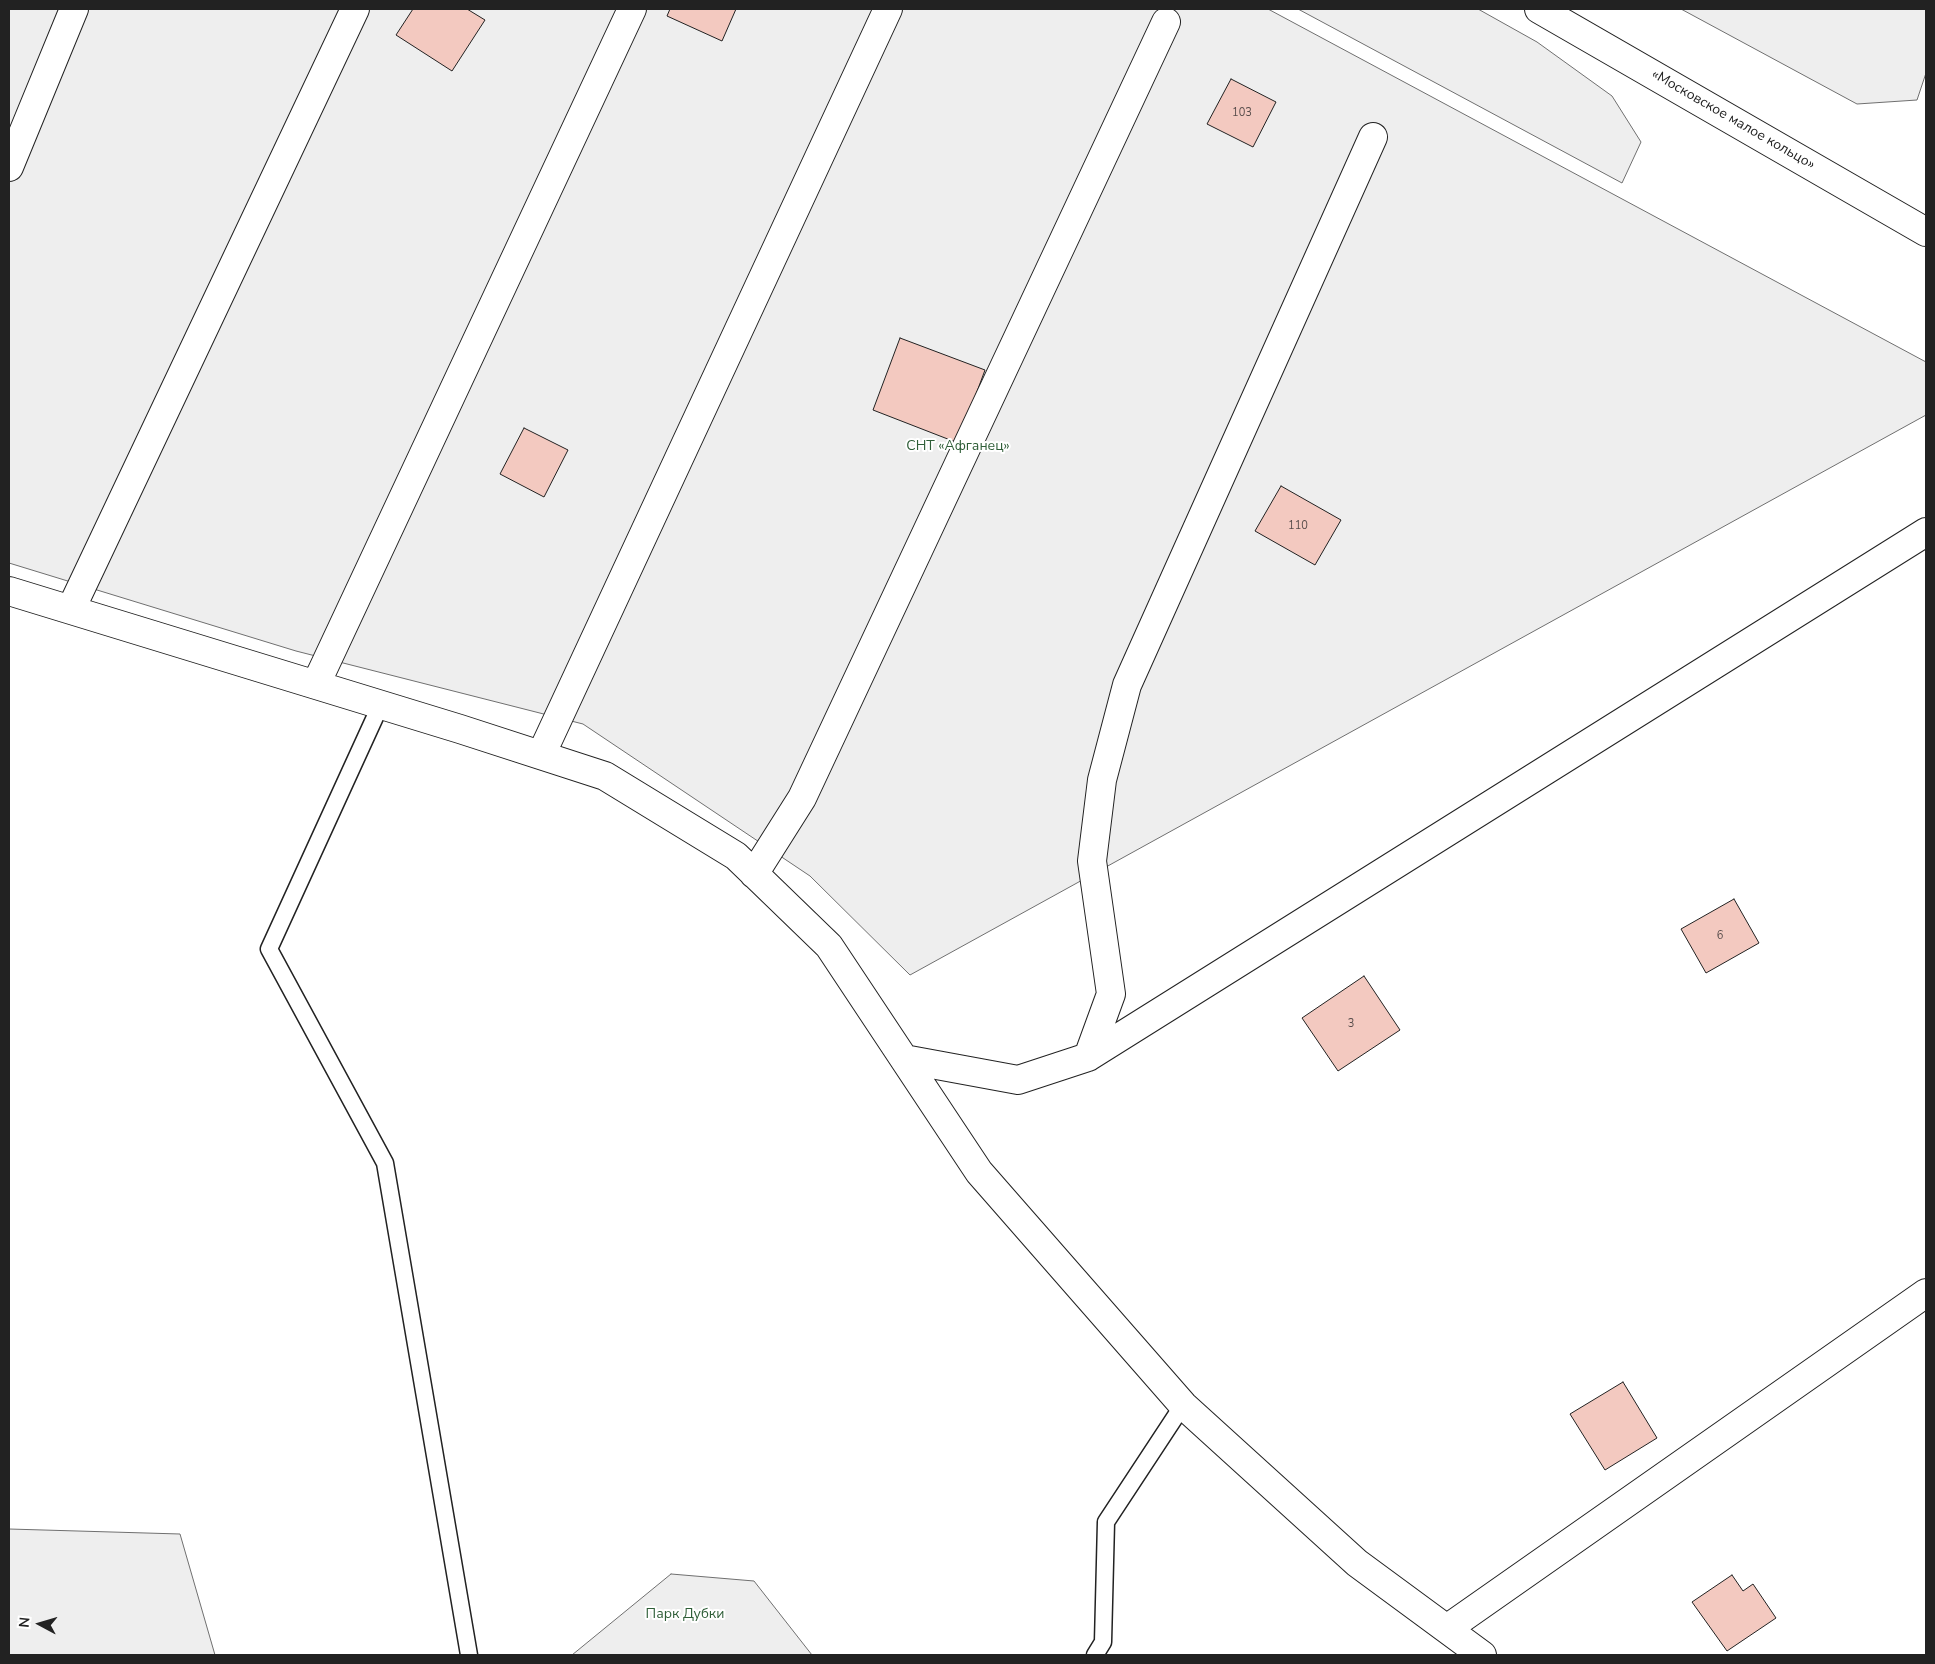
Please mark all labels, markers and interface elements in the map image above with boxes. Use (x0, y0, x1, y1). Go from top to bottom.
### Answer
street label: «Московское малое кольцо» (1648, 66, 1818, 174)
house number: 103 (1232, 106, 1252, 120)
park label: СНТ «Афганец» (906, 439, 1010, 455)
house number: 110 (1288, 519, 1308, 533)
house number: 6 (1717, 929, 1723, 943)
house number: 3 (1348, 1017, 1354, 1031)
north arrow (15, 1599, 65, 1649)
park label: Парк Дубки (646, 1607, 724, 1623)
text: N (15, 1616, 35, 1629)

